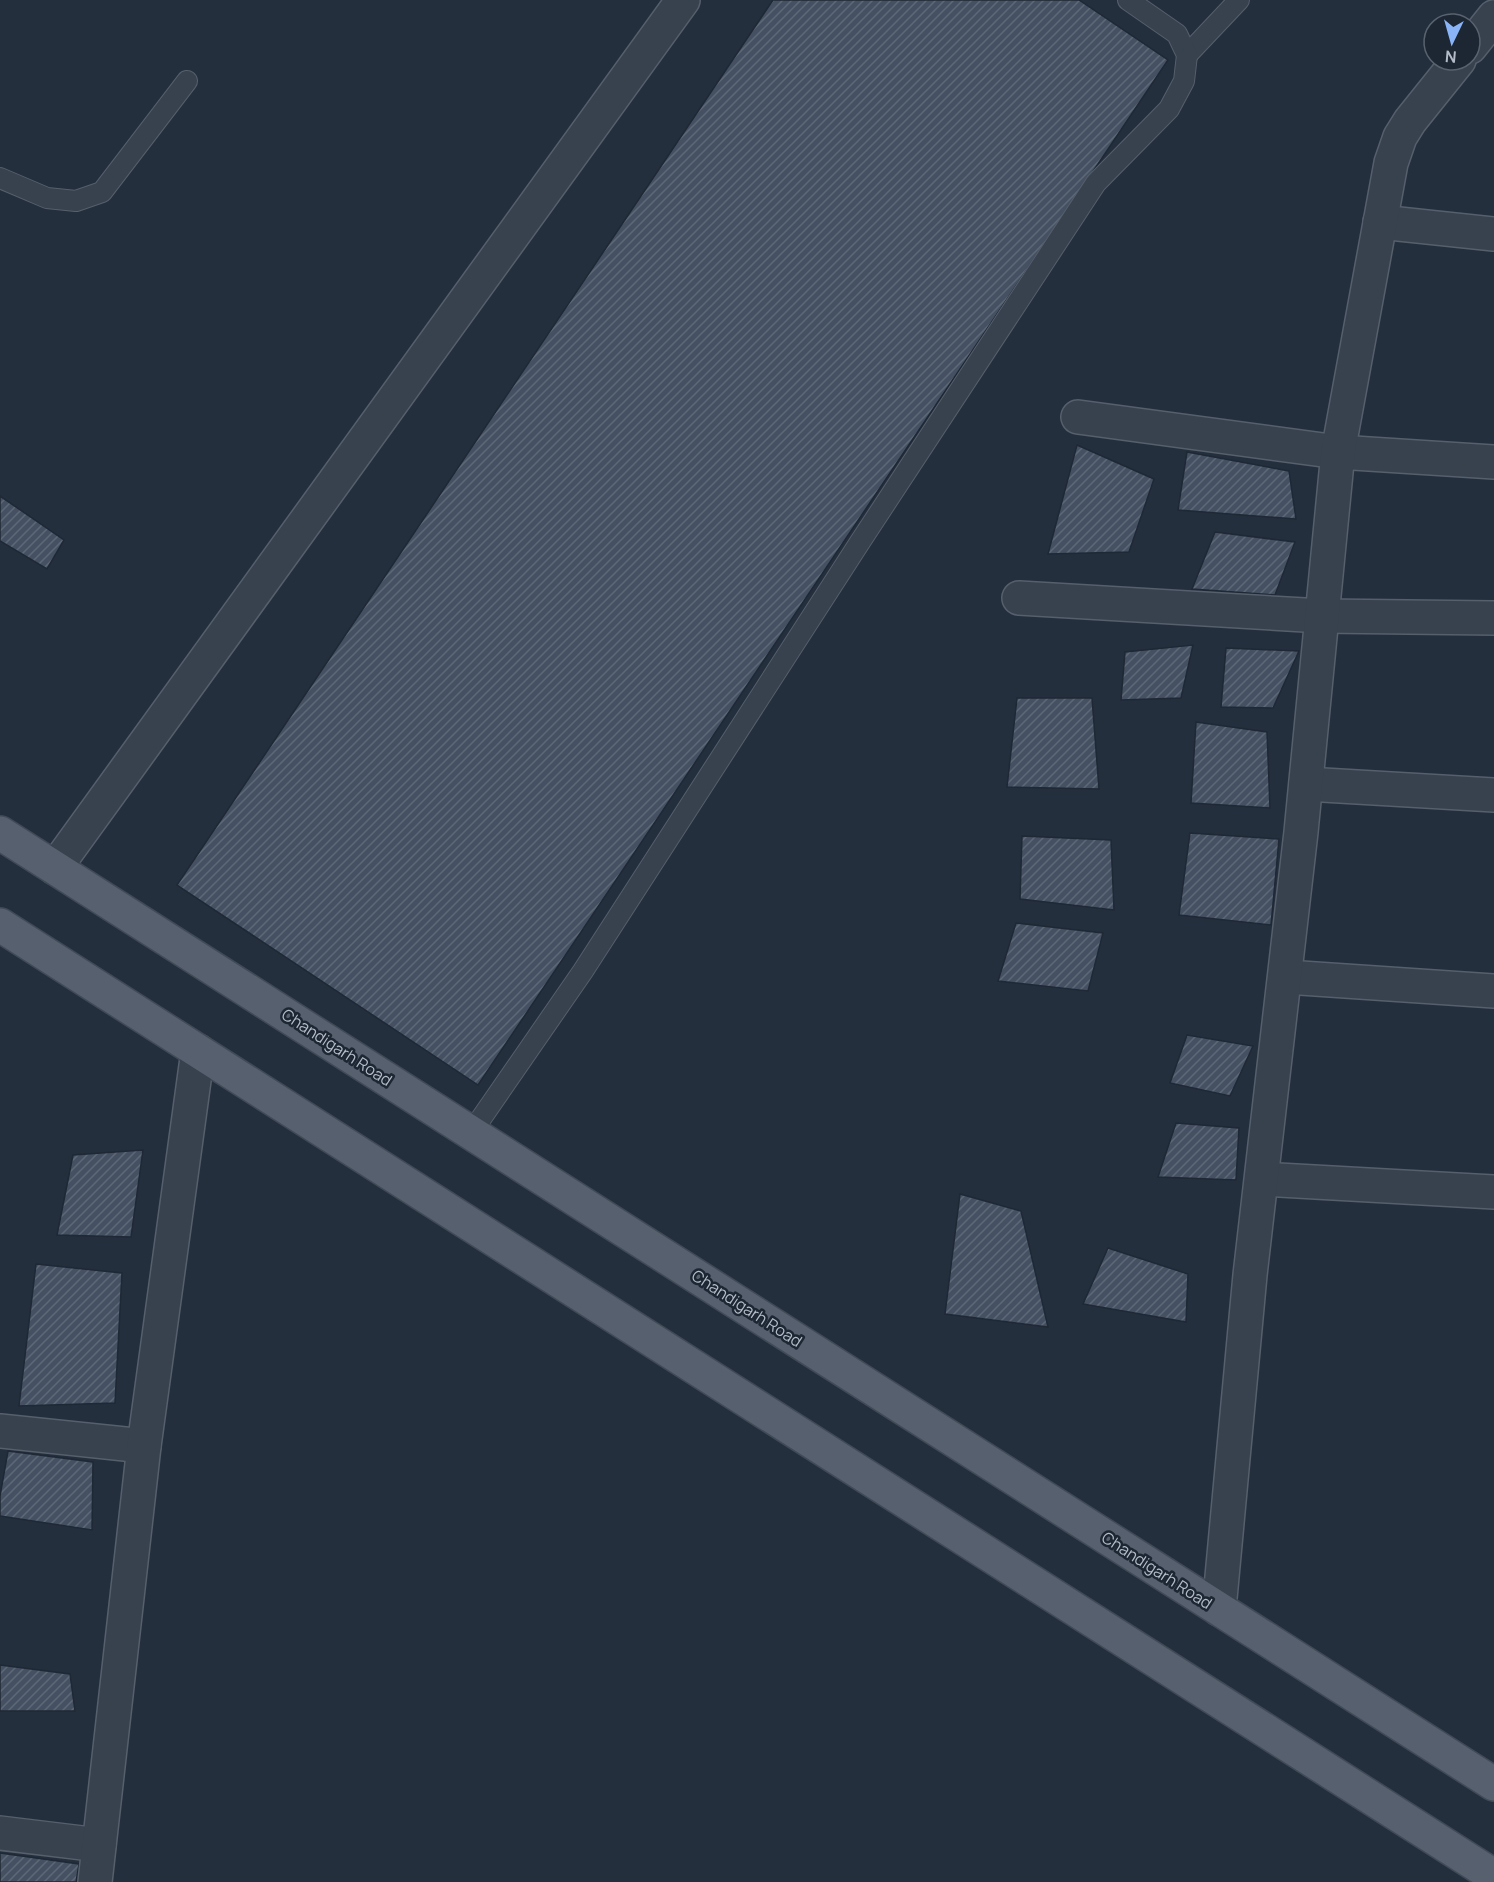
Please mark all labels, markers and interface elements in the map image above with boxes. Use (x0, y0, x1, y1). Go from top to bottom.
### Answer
north arrow (1422, 12, 1482, 72)
text: N (1444, 45, 1457, 68)
street label: Chandigarh Road (278, 1003, 396, 1091)
street label: Chandigarh Road (688, 1264, 806, 1352)
street label: Chandigarh Road (1098, 1526, 1216, 1614)

